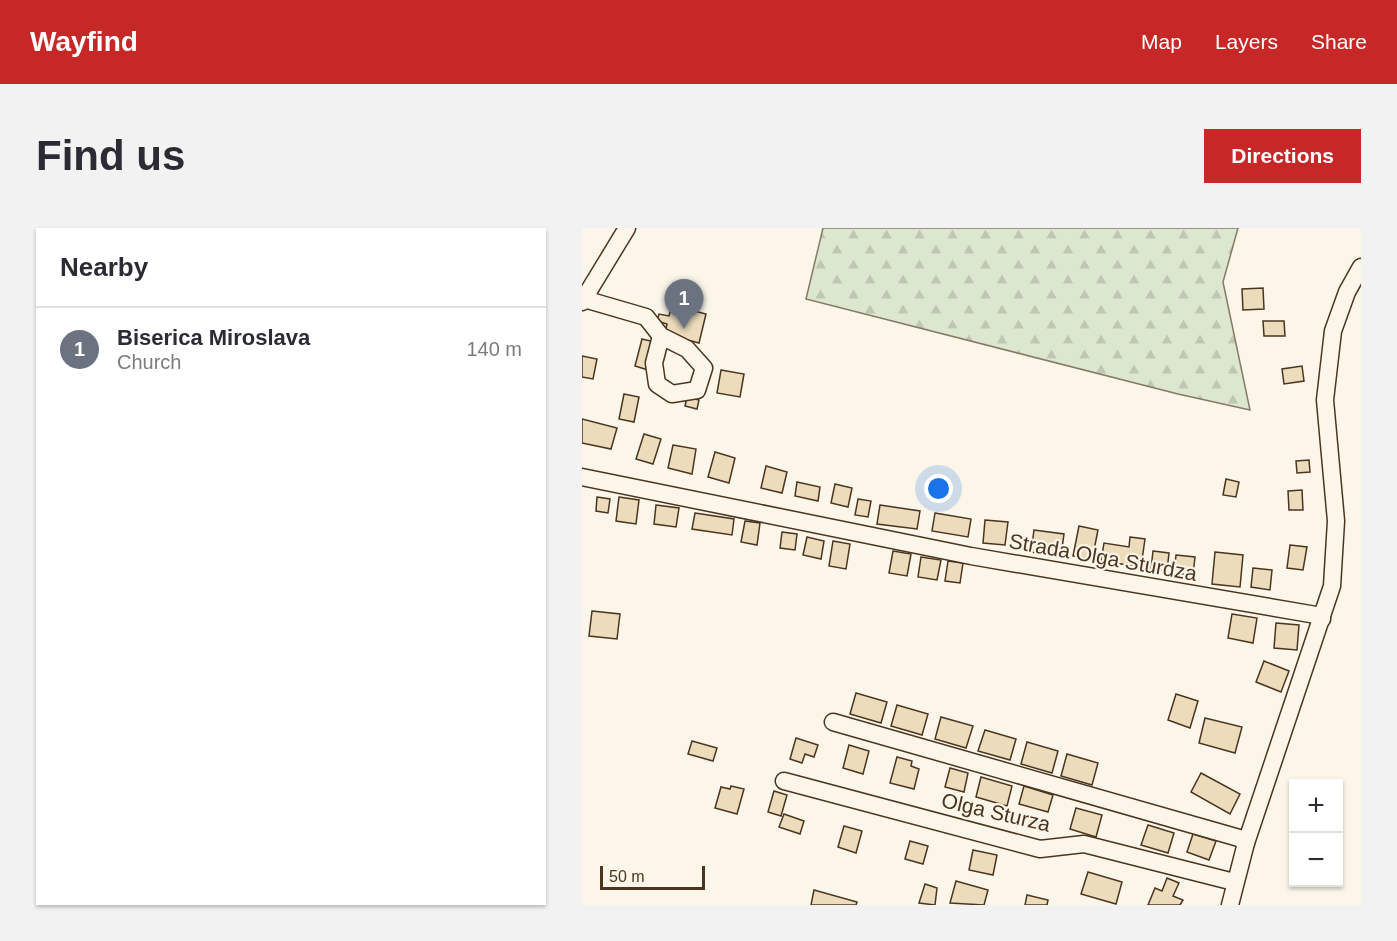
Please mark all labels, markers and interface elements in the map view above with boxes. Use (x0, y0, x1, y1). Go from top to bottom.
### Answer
text: Wayfind (30, 26, 138, 57)
text: Map (1141, 30, 1182, 53)
text: Layers (1215, 30, 1278, 53)
text: Share (1311, 30, 1367, 53)
button: Directions (1204, 129, 1361, 183)
text: Find us (36, 132, 185, 179)
text: Nearby (60, 252, 148, 282)
pin: 1 (664, 279, 704, 329)
text: Biserica Miroslava (117, 325, 310, 350)
text: 1 (74, 338, 85, 360)
text: 140 m (466, 338, 522, 360)
text: Church (117, 351, 181, 373)
your location (924, 474, 953, 503)
street label: Strada Olga Sturdza (1007, 529, 1199, 585)
map controls (1289, 779, 1343, 887)
button: + (1289, 779, 1343, 833)
street label: Olga Sturza (939, 788, 1053, 836)
button: − (1289, 833, 1343, 887)
scale bar (600, 863, 705, 890)
text: 50 m (609, 868, 645, 885)

